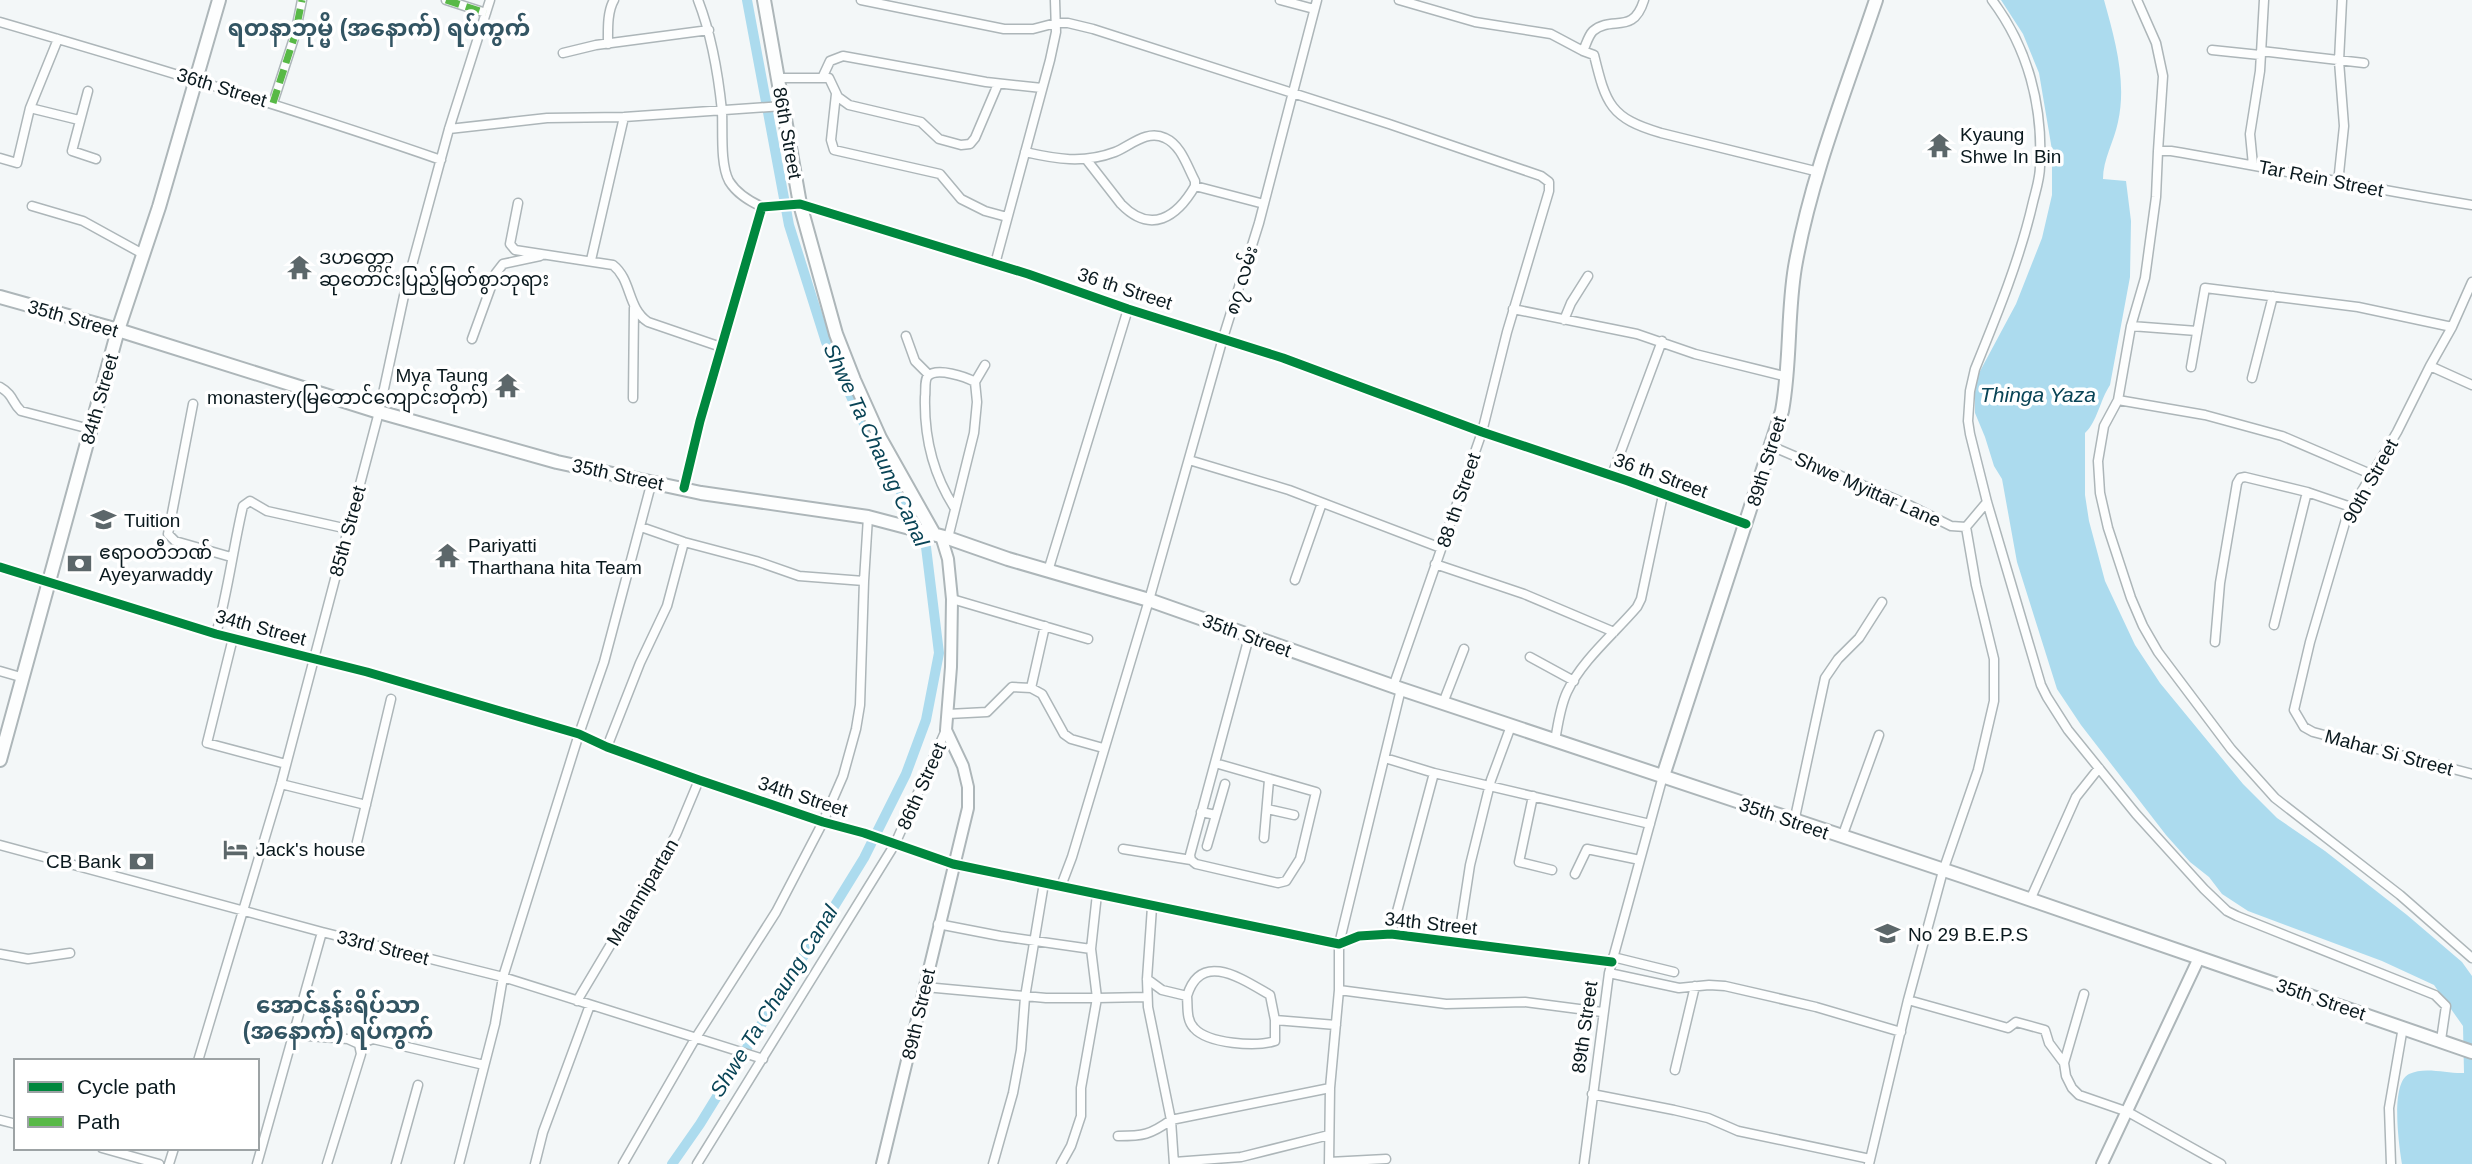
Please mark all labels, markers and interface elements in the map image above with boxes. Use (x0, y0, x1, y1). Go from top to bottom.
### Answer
district label: ရတနာဘုမ္မိ (အနောက်) ရပ်ကွက် (228, 12, 530, 48)
street label: 36th Street (174, 64, 270, 111)
street label: 86th Street (769, 85, 806, 181)
place label: Kyaung Shwe In Bin (1960, 124, 2061, 167)
temple icon: Kyaung Shwe In Bin (1926, 131, 1954, 159)
street label: Tar Rein Street (2257, 156, 2386, 201)
street label: ၈၇ လမ်း (1217, 242, 1267, 319)
place label: ဒဟတ္တော ဆုတောင်းပြည့်မြတ်စွာဘုရား (319, 247, 549, 296)
temple icon: ဒဟတ္တော ဆုတောင်းပြည့်မြတ်စွာဘုရား (285, 254, 313, 282)
street label: 36 th Street (1075, 263, 1175, 314)
street label: 35th Street (25, 296, 121, 342)
water label: Shwe Ta Chaung Canal (819, 340, 934, 551)
street label: 84th Street (77, 351, 123, 447)
place label: Mya Taung monastery(မြတောင်ကျောင်းတိုက်) (207, 365, 488, 414)
temple icon: Mya Taung monastery(မြတောင်ကျောင်းတိုက်) (494, 372, 522, 400)
water label: Thinga Yaza (1980, 383, 2096, 406)
street label: 89th Street (1743, 413, 1790, 509)
street label: 90th Street (2339, 435, 2403, 527)
street label: Shwe Myittar Lane (1792, 448, 1944, 531)
street label: 36 th Street (1611, 449, 1711, 502)
street label: 88 th Street (1433, 450, 1485, 550)
street label: 35th Street (570, 455, 666, 495)
street label: 85th Street (325, 483, 370, 579)
school or university icon: Tuition (90, 506, 118, 534)
place label: Tuition (124, 510, 180, 531)
place label: Pariyatti Tharthana hita Team (468, 535, 642, 578)
place label: ဧရာဝတီဘဏ် Ayeyarwaddy (99, 538, 213, 585)
temple icon: Pariyatti Tharthana hita Team (434, 542, 462, 570)
bank icon: ဧရာဝတီဘဏ် Ayeyarwaddy (65, 549, 93, 577)
street label: 34th Street (213, 605, 309, 650)
street label: 35th Street (1200, 610, 1295, 661)
street label: Mahar Si Street (2322, 725, 2456, 780)
street label: 86th Street (893, 739, 950, 833)
street label: 34th Street (755, 772, 851, 821)
street label: 35th Street (1736, 793, 1832, 844)
hotel icon: Jack's house (222, 835, 250, 863)
street label: Malannipartan (602, 835, 682, 949)
place label: Jack's house (256, 839, 365, 860)
bank icon: CB Bank (127, 847, 155, 875)
place label: CB Bank (46, 851, 121, 872)
water label: Shwe Ta Chaung Canal (705, 900, 843, 1101)
street label: 34th Street (1384, 908, 1479, 939)
school or university icon: No 29 B.E.P.S (1874, 920, 1902, 948)
place label: No 29 B.E.P.S (1908, 924, 2028, 945)
street label: 33rd Street (335, 926, 432, 969)
street label: 89th Street (898, 966, 939, 1062)
street label: 35th Street (2273, 974, 2369, 1025)
street label: 89th Street (1568, 979, 1601, 1075)
district label: အောင်နန်းရိပ်သာ (အနောက်) ရပ်ကွက် (243, 989, 433, 1050)
legend (14, 1059, 259, 1150)
text: Cycle path (77, 1075, 176, 1098)
text: Path (77, 1110, 120, 1133)

